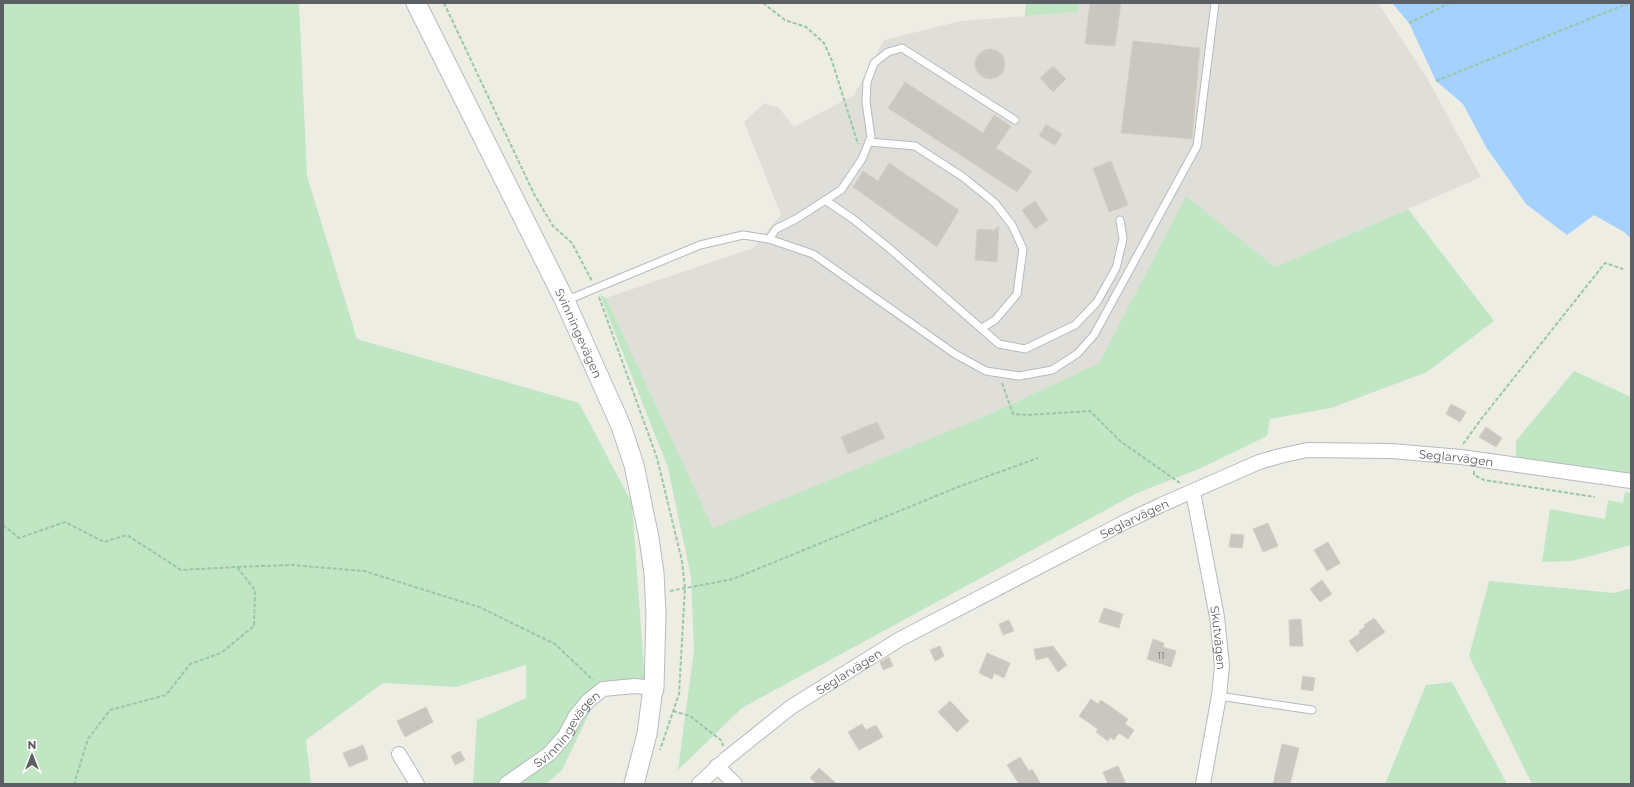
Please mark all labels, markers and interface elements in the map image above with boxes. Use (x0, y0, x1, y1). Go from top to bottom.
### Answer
street label: Svinningevägen (552, 285, 606, 380)
street label: Seglarvägen (1418, 446, 1495, 469)
street label: Seglarvägen (1097, 495, 1171, 541)
street label: Skutvägen (1207, 604, 1230, 670)
street label: Seglarvägen (813, 645, 885, 697)
house number: 11 (1157, 649, 1165, 662)
street label: Svinningevägen (530, 687, 603, 770)
north arrow (12, 735, 52, 775)
text: N (28, 738, 36, 752)

